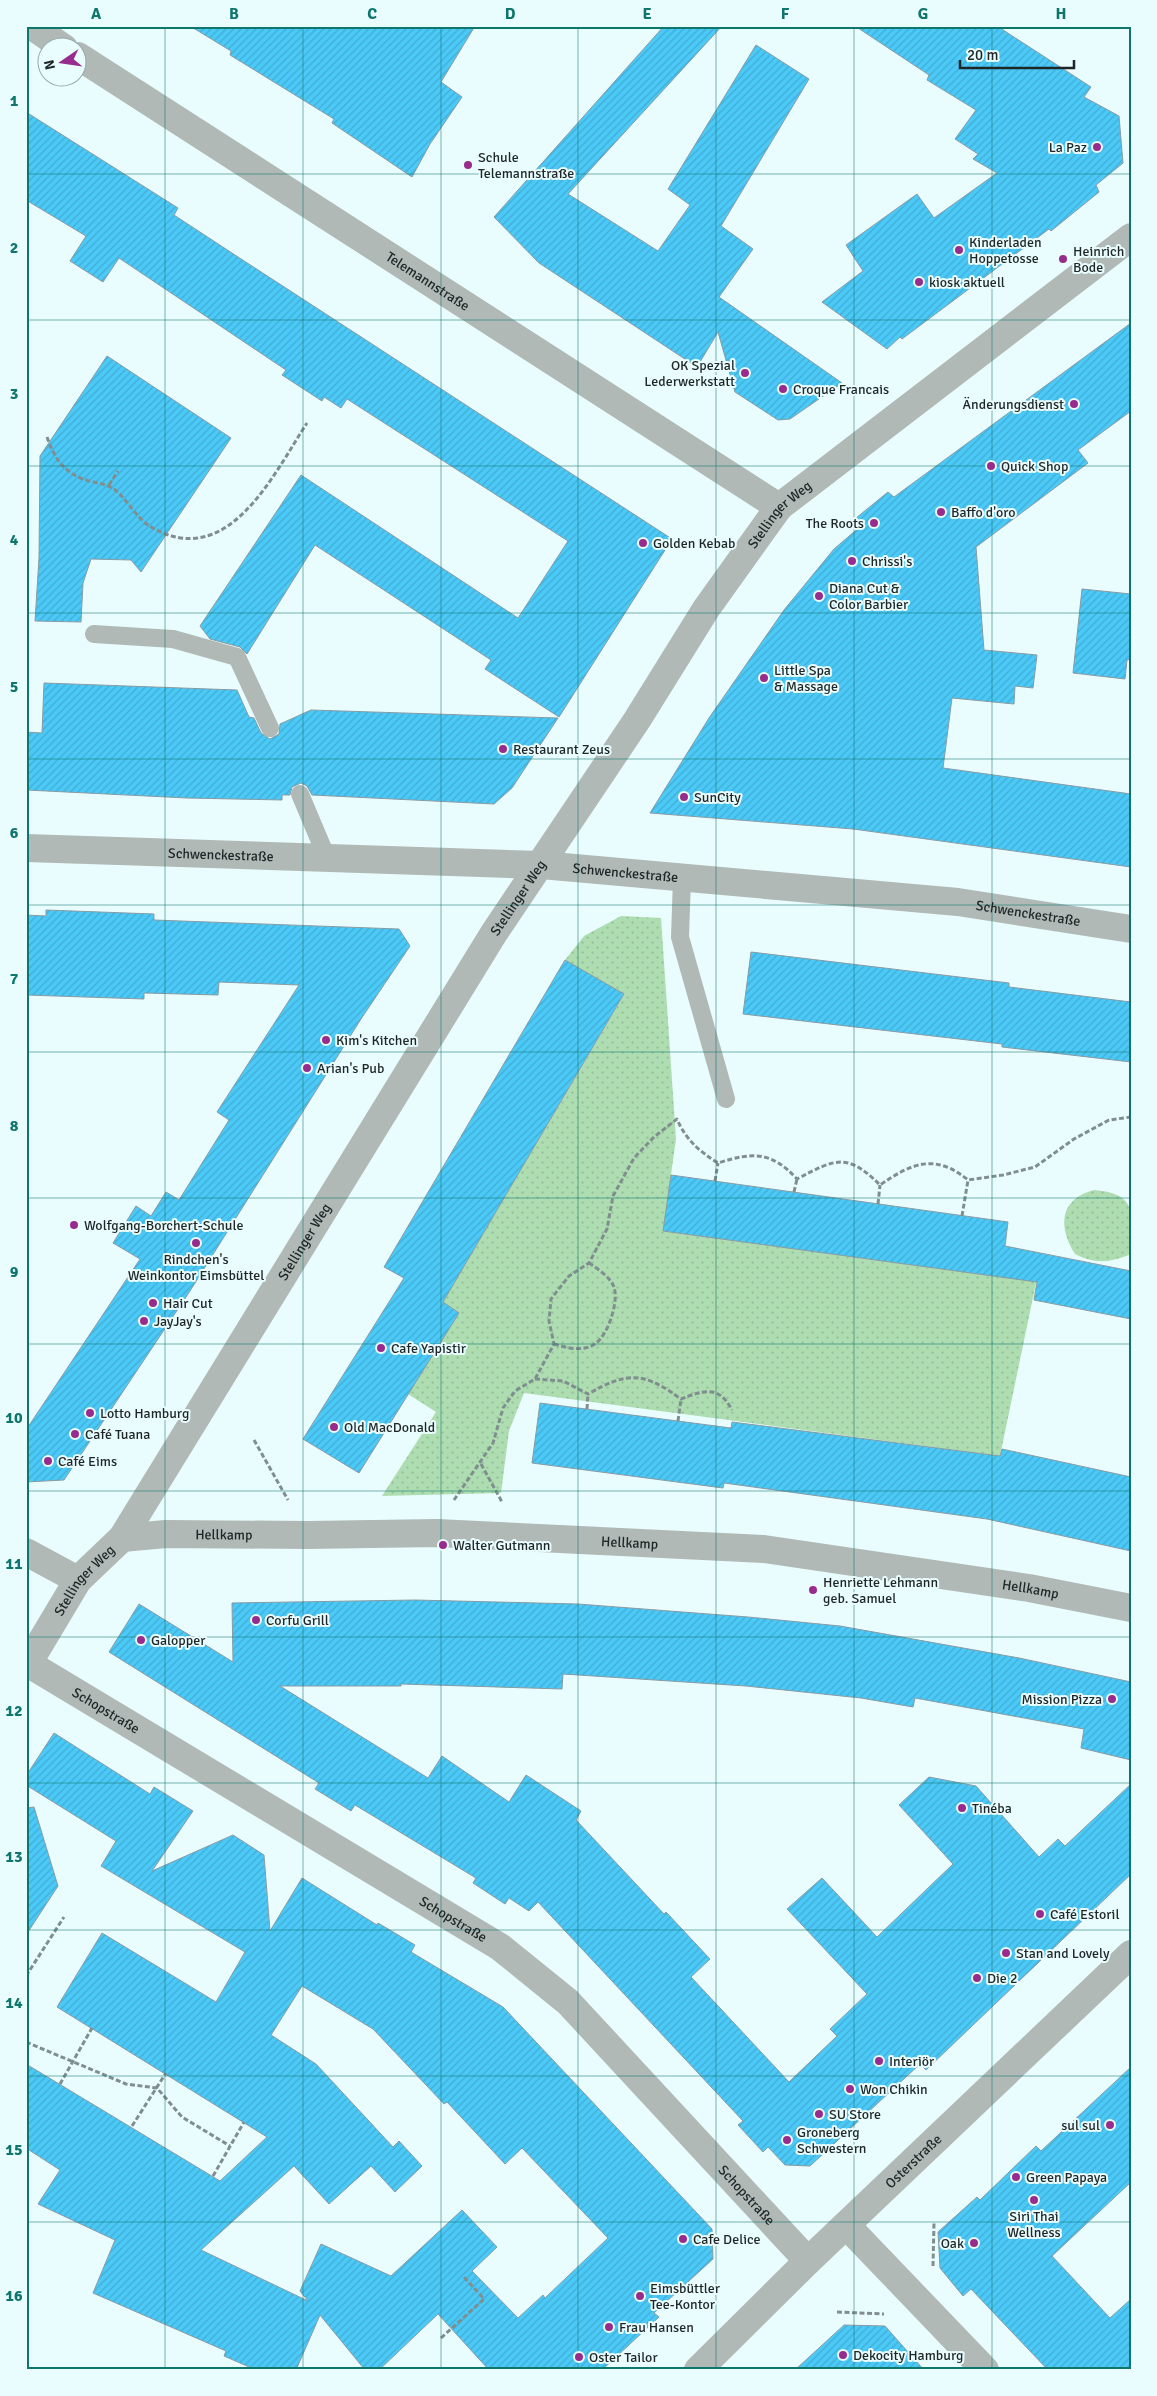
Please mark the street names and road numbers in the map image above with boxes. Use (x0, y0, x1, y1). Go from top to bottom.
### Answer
street label: Telemannstraße (382, 248, 473, 315)
street label: Stellinger Weg (744, 477, 815, 552)
street label: Schwenckestraße (168, 845, 274, 865)
street label: Stellinger Weg (487, 857, 550, 939)
street label: Schwenckestraße (572, 860, 679, 886)
street label: Schwenckestraße (975, 897, 1082, 930)
street label: Stellinger Weg (274, 1200, 335, 1284)
street label: Hellkamp (195, 1526, 253, 1544)
street label: Hellkamp (601, 1533, 659, 1553)
street label: Stellinger Weg (51, 1541, 118, 1619)
street label: Hellkamp (1001, 1576, 1060, 1603)
street label: Schopstraße (69, 1684, 143, 1738)
street label: Schopstraße (416, 1893, 490, 1946)
street label: Osterstraße (882, 2131, 945, 2192)
street label: Schopstraße (714, 2162, 778, 2229)

